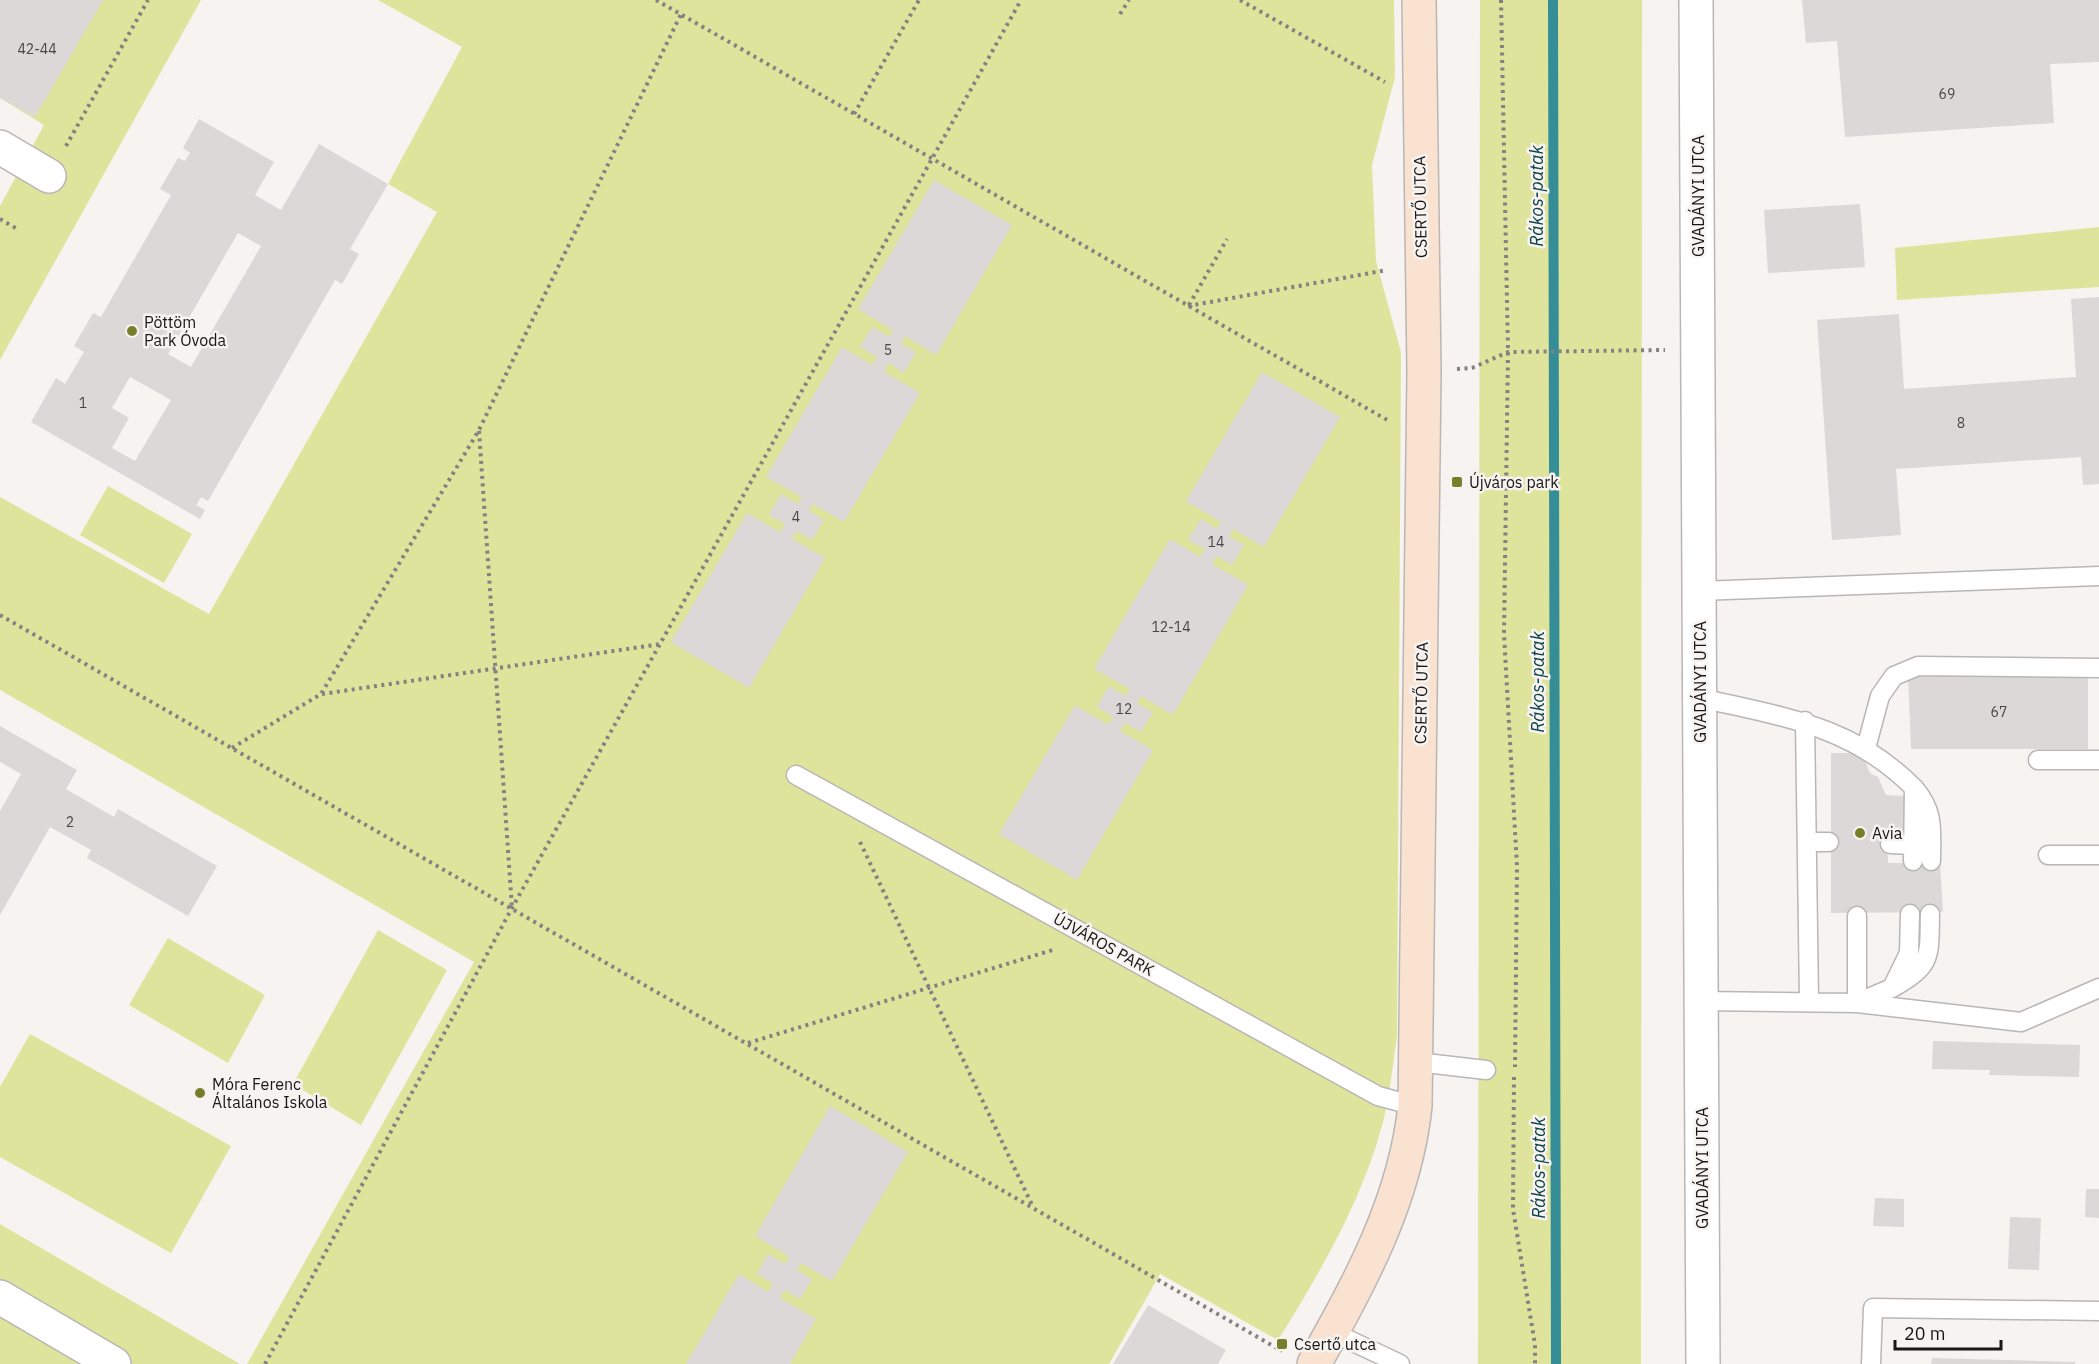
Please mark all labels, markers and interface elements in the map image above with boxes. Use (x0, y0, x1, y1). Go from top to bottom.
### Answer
house number: 42-44 (17, 40, 57, 58)
house number: 69 (1939, 85, 1955, 103)
street label: GVADÁNYI UTCA (1687, 135, 1708, 257)
water label: Rákos-patak (1525, 145, 1548, 247)
street label: CSERTŐ UTCA (1408, 156, 1431, 258)
place label: Pöttöm Park Óvoda (144, 312, 226, 350)
marker: Pöttöm Park Óvoda (125, 324, 139, 338)
house number: 5 (884, 341, 892, 359)
house number: 1 (79, 394, 87, 412)
house number: 8 (1957, 414, 1965, 432)
place label: Újváros park (1469, 471, 1559, 492)
marker: Újváros park (1450, 475, 1464, 489)
house number: 4 (792, 508, 800, 526)
house number: 14 (1208, 533, 1224, 551)
house number: 12-14 (1151, 618, 1191, 636)
street label: GVADÁNYI UTCA (1689, 621, 1710, 743)
water label: Rákos-patak (1526, 631, 1549, 733)
street label: CSERTŐ UTCA (1409, 642, 1432, 744)
house number: 12 (1116, 700, 1132, 718)
house number: 67 (1991, 703, 2007, 721)
house number: 2 (66, 813, 74, 831)
place label: Avia (1872, 823, 1903, 843)
marker: Avia (1853, 826, 1867, 840)
street label: ÚJVÁROS PARK (1050, 907, 1158, 980)
place label: Móra Ferenc Általános Iskola (212, 1074, 328, 1112)
marker: Móra Ferenc Általános Iskola (193, 1086, 207, 1100)
street label: GVADÁNYI UTCA (1691, 1107, 1712, 1229)
water label: Rákos-patak (1527, 1117, 1550, 1219)
scale bar (1895, 1313, 2002, 1351)
text: 20 m (1904, 1322, 1946, 1345)
place label: Csertő utca (1294, 1334, 1376, 1354)
marker: Csertő utca (1275, 1337, 1289, 1351)

